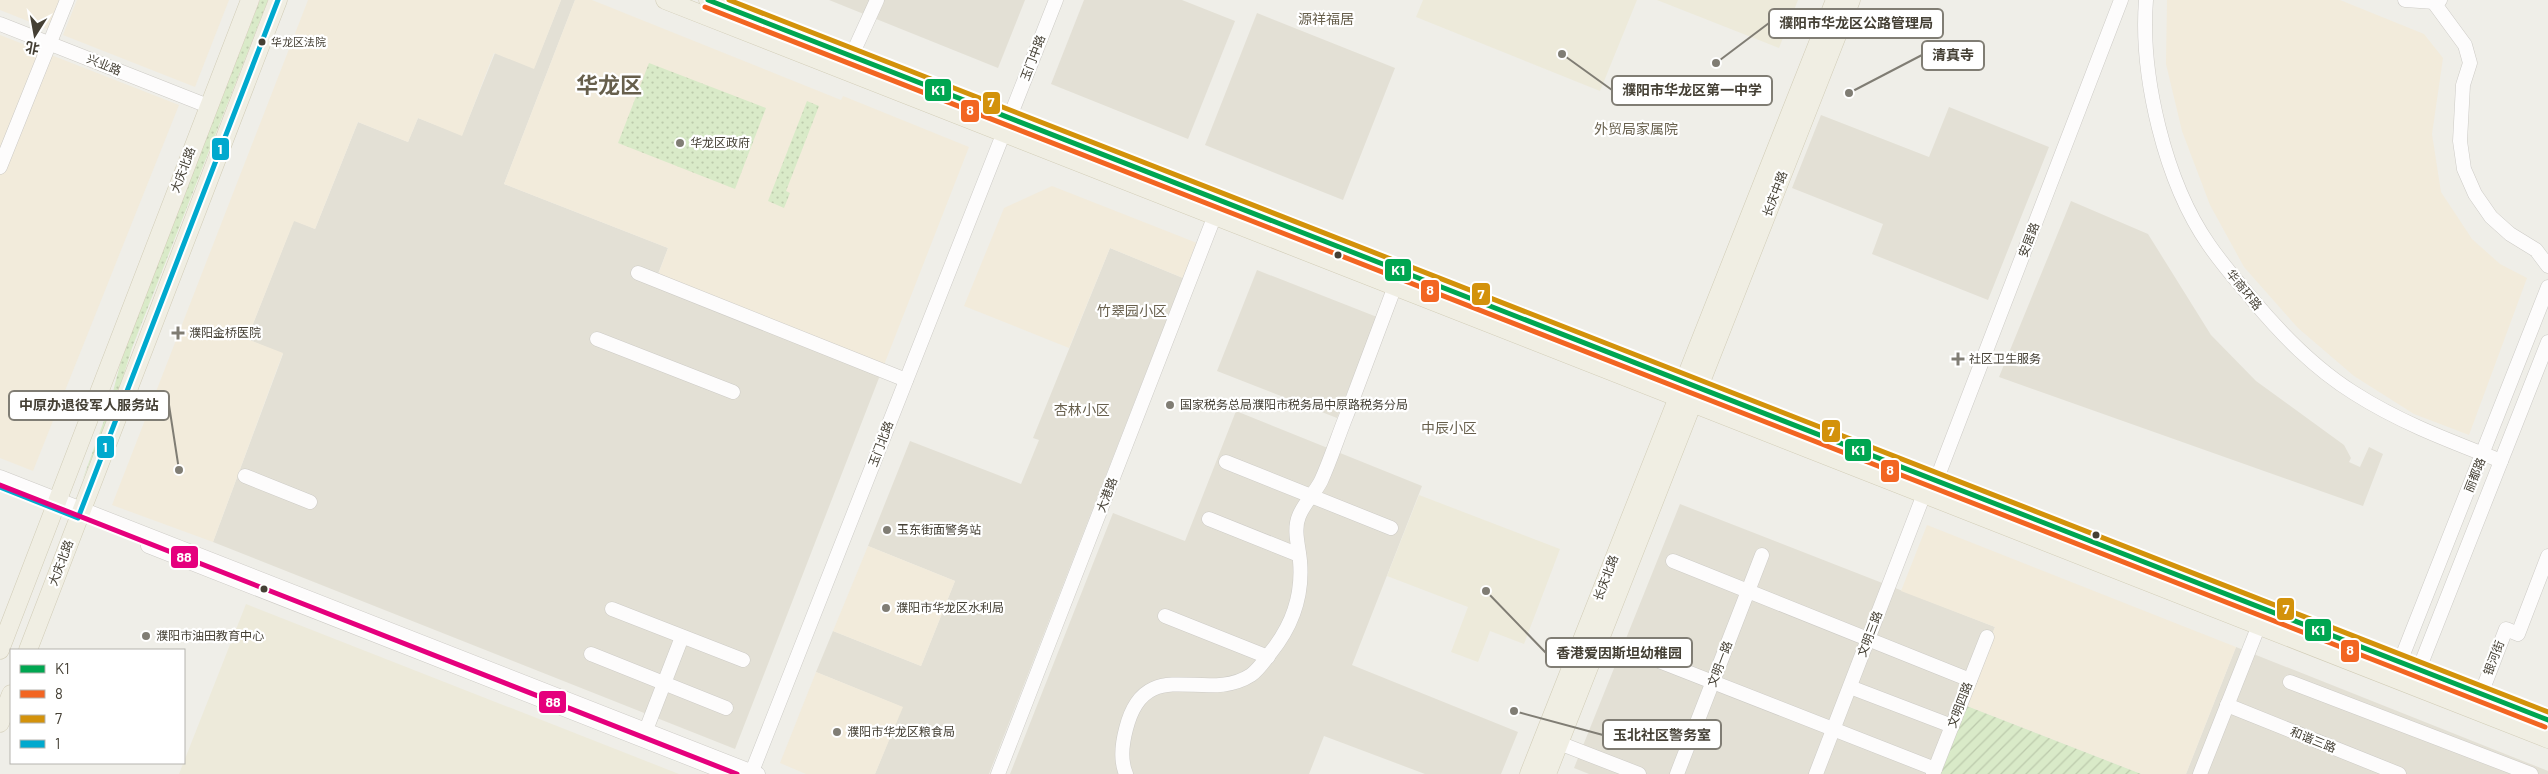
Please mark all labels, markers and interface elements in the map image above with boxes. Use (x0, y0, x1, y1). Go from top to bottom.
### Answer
callout: 濮阳市华龙区公路管理局 (1769, 9, 1943, 38)
north arrow (10, 10, 60, 60)
district label: 源祥福居 (1298, 10, 1354, 27)
text: 濮阳市华龙区公路管理局 (1779, 14, 1933, 31)
street label: 玉门中路 (1017, 33, 1047, 83)
place label: 华龙区法院 (271, 35, 326, 48)
marker: 华龙区法院 (257, 37, 267, 47)
text: 北 (24, 39, 41, 58)
callout: 清真寺 (1922, 41, 1984, 70)
text: 清真寺 (1932, 46, 1974, 63)
street label: 兴业路 (85, 51, 124, 77)
district label: 华龙区 (576, 71, 642, 97)
callout: 濮阳市华龙区第一中学 (1612, 76, 1772, 105)
line badge: K1 (924, 78, 952, 102)
text: K1 (931, 81, 945, 98)
text: 濮阳市华龙区第一中学 (1622, 81, 1762, 98)
line badge: 7 (982, 91, 1001, 115)
text: 7 (988, 93, 995, 110)
line badge: 8 (960, 99, 980, 123)
text: 8 (966, 101, 974, 118)
district label: 外贸局家属院 (1594, 120, 1678, 137)
place label: 华龙区政府 (690, 135, 750, 149)
line badge: 1 (211, 137, 230, 161)
marker: 华龙区政府 (674, 137, 686, 149)
text: 1 (218, 140, 223, 157)
street label: 大庆北路 (167, 145, 197, 195)
street label: 长庆中路 (1759, 169, 1789, 219)
street label: 安居路 (2015, 220, 2041, 259)
unlabelled marker (1333, 250, 1343, 260)
line badge: K1 (1384, 258, 1412, 282)
text: K1 (1391, 261, 1405, 278)
street label: 华商环路 (2224, 266, 2265, 312)
line badge: 8 (1420, 279, 1440, 303)
text: 8 (1426, 281, 1434, 298)
line badge: 7 (1471, 282, 1491, 306)
text: 7 (1478, 285, 1485, 302)
district label: 竹翠园小区 (1097, 302, 1167, 319)
place label: 濮阳金桥医院 (189, 325, 261, 339)
marker: 濮阳金桥医院 (171, 326, 185, 340)
place label: 社区卫生服务 (1969, 351, 2041, 365)
marker: 社区卫生服务 (1951, 352, 1965, 366)
callout: 中原办退役军人服务站 (9, 391, 169, 420)
text: 中原办退役军人服务站 (19, 396, 159, 413)
place label: 国家税务总局濮阳市税务局中原路税务分局 (1180, 397, 1408, 411)
marker: 国家税务总局濮阳市税务局中原路税务分局 (1164, 399, 1176, 411)
district label: 杏林小区 (1054, 401, 1110, 418)
street label: 玉门北路 (865, 419, 895, 469)
district label: 中辰小区 (1421, 419, 1477, 436)
line badge: 7 (1821, 419, 1841, 443)
text: 7 (1828, 422, 1835, 439)
line badge: 1 (96, 435, 115, 459)
text: 1 (103, 438, 108, 455)
line badge: K1 (1844, 438, 1872, 462)
text: K1 (1851, 441, 1865, 458)
street label: 丽都路 (2461, 455, 2487, 494)
line badge: 8 (1880, 459, 1900, 483)
text: 8 (1886, 461, 1894, 478)
street label: 大港路 (1093, 475, 1119, 514)
place label: 玉东街面警务站 (897, 522, 981, 536)
marker: 玉东街面警务站 (881, 524, 893, 536)
unlabelled marker (2091, 530, 2101, 540)
street label: 大庆北路 (45, 538, 75, 588)
line badge: 88 (170, 545, 199, 569)
text: 88 (176, 548, 192, 565)
street label: 长庆北路 (1590, 553, 1620, 603)
unlabelled marker (259, 584, 269, 594)
line badge: 7 (2276, 597, 2295, 621)
place label: 濮阳市华龙区水利局 (896, 600, 1004, 614)
text: 7 (2283, 600, 2290, 617)
marker: 濮阳市华龙区水利局 (880, 602, 892, 614)
street label: 文明三路 (1854, 609, 1884, 659)
line badge: K1 (2304, 618, 2332, 642)
text: K1 (2311, 621, 2325, 638)
place label: 濮阳市油田教育中心 (156, 628, 264, 642)
marker: 濮阳市油田教育中心 (140, 630, 152, 642)
callout: 香港爱因斯坦幼稚园 (1546, 638, 1692, 667)
street label: 银河街 (2480, 638, 2506, 677)
street label: 文明一路 (1704, 639, 1734, 689)
line badge: 8 (2340, 639, 2360, 663)
text: 8 (2346, 641, 2354, 658)
text: 香港爱因斯坦幼稚园 (1556, 644, 1682, 661)
legend (10, 649, 185, 764)
text: K1 (55, 659, 69, 677)
street label: 文明四路 (1944, 680, 1974, 730)
text: 8 (55, 684, 63, 702)
line badge: 88 (538, 690, 567, 714)
text: 88 (545, 693, 561, 710)
text: 7 (55, 709, 62, 727)
callout: 玉北社区警务室 (1603, 720, 1721, 749)
place label: 濮阳市华龙区粮食局 (847, 724, 955, 738)
street label: 和谐三路 (2288, 724, 2338, 755)
marker: 濮阳市华龙区粮食局 (831, 726, 843, 738)
text: 玉北社区警务室 (1613, 726, 1711, 743)
text: 1 (55, 734, 60, 752)

